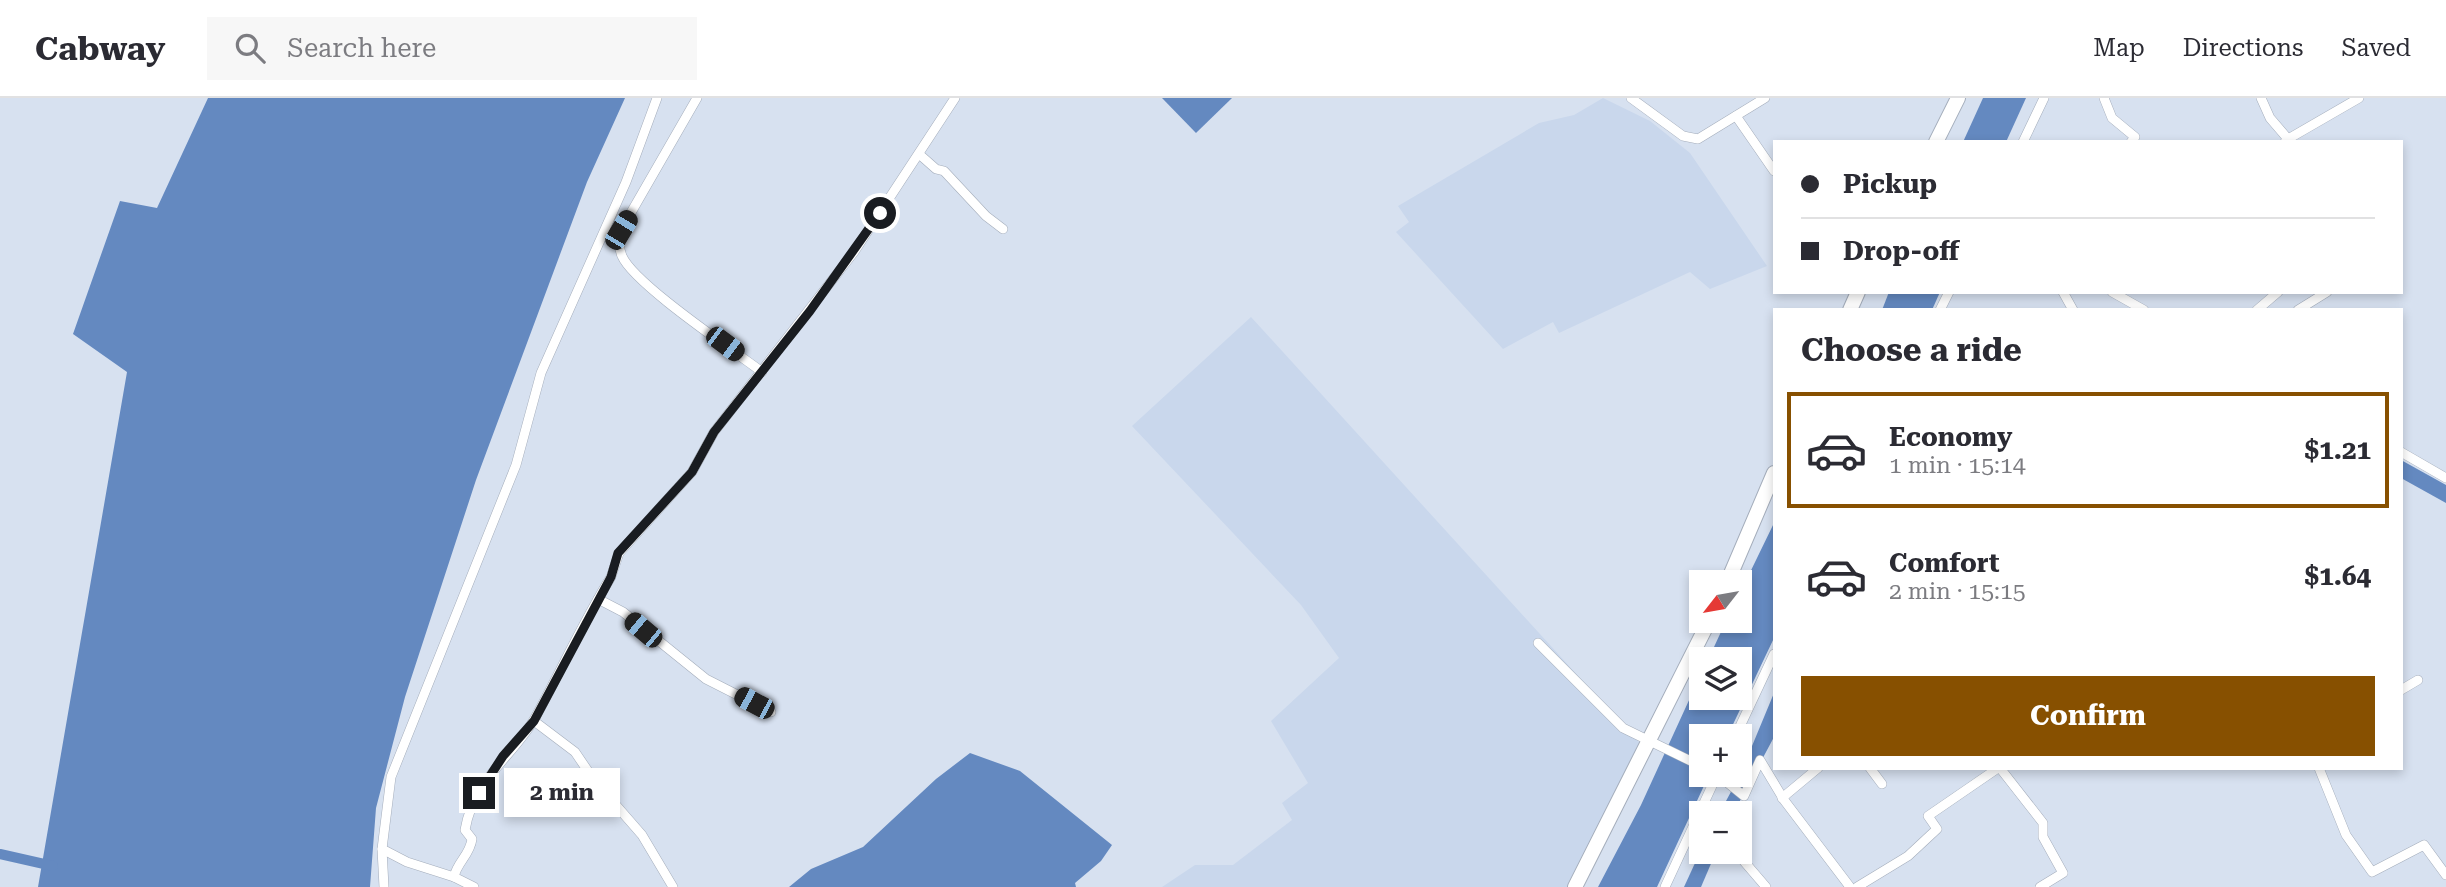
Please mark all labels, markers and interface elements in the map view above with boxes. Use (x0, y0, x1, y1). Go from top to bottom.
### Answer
search box (207, 17, 697, 80)
text: Cabway (35, 29, 165, 68)
icon: search (231, 29, 269, 67)
text: Search here (287, 33, 436, 63)
text: Map (2093, 34, 2145, 62)
text: Directions (2183, 34, 2303, 62)
text: Saved (2341, 34, 2411, 62)
text: Pickup (1843, 169, 1937, 199)
route start (864, 197, 896, 229)
car (602, 207, 641, 253)
text: Drop-off (1843, 236, 1959, 266)
car (702, 323, 749, 365)
text: Choose a ride (1801, 331, 2022, 369)
icon: car (1805, 419, 1868, 482)
text: Economy (1889, 422, 2012, 452)
text: $1.21 (2305, 435, 2371, 465)
text: 1 min · 15:14 (1889, 452, 2026, 479)
icon: car (1805, 545, 1868, 608)
text: Comfort (1889, 548, 1999, 578)
text: $1.64 (2305, 561, 2371, 591)
north arrow (1689, 570, 1752, 634)
map controls (1689, 570, 1752, 864)
text: 2 min · 15:15 (1889, 578, 2026, 605)
car (621, 608, 666, 652)
button: layers (1689, 647, 1752, 710)
button: Confirm (1801, 676, 2375, 756)
car (731, 684, 778, 722)
button: + (1689, 724, 1752, 787)
callout: 2 min (504, 768, 619, 818)
route end (463, 777, 495, 809)
text: 2 min (530, 779, 594, 806)
button: − (1689, 801, 1752, 864)

